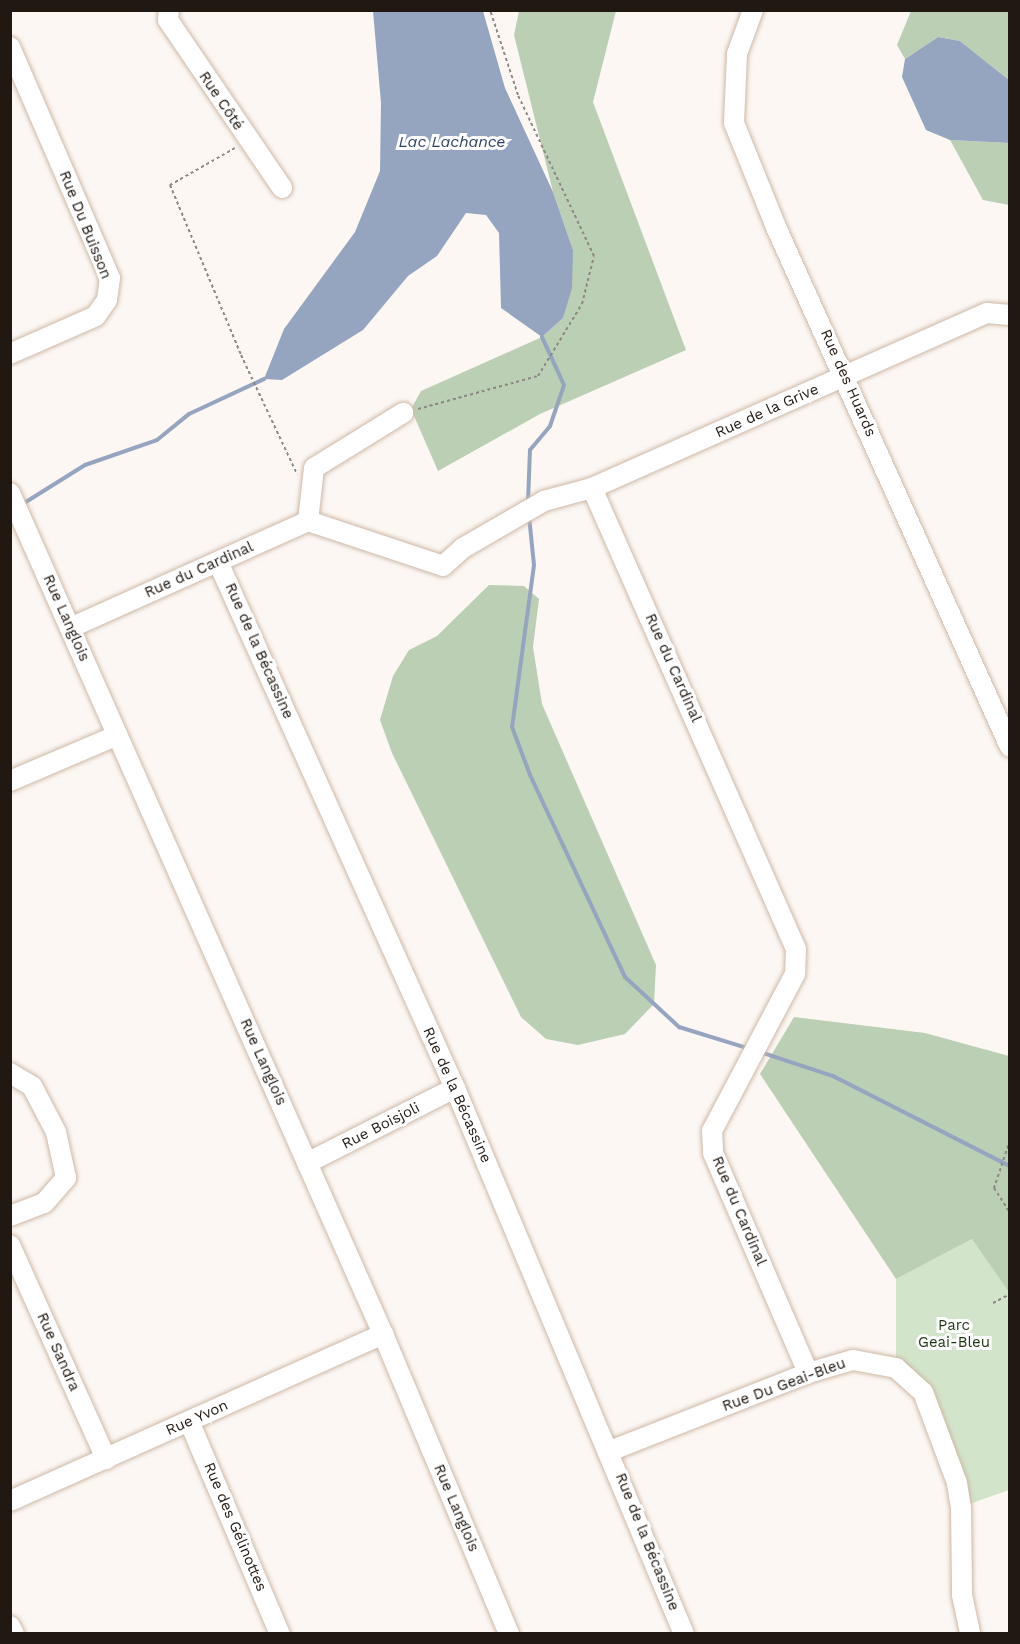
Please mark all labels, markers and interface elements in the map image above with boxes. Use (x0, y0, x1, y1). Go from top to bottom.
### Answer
street label: Rue Côté (195, 68, 247, 134)
water label: Lac Lachance (399, 132, 505, 152)
street label: Rue Du Buisson (55, 168, 115, 282)
street label: Rue des Huards (816, 326, 880, 440)
street label: Rue de la Grive (712, 380, 822, 442)
street label: Rue du Cardinal (142, 538, 256, 602)
street label: Rue Langlois (39, 572, 93, 664)
street label: Rue de la Bécassine (221, 580, 297, 722)
street label: Rue du Cardinal (641, 611, 705, 725)
street label: Rue Langlois (236, 1016, 290, 1108)
street label: Rue de la Bécassine (419, 1024, 495, 1166)
street label: Rue Boisjoli (339, 1099, 423, 1153)
street label: Rue du Cardinal (708, 1154, 770, 1268)
street label: Rue Sandra (33, 1310, 83, 1394)
park label: Parc Geai-Bleu (918, 1316, 990, 1351)
street label: Rue Du Geai-Bleu (720, 1354, 848, 1416)
street label: Rue Yvon (163, 1396, 231, 1440)
street label: Rue des Gélinottes (200, 1460, 270, 1594)
street label: Rue Langlois (430, 1462, 482, 1554)
street label: Rue de la Bécassine (611, 1470, 683, 1614)

